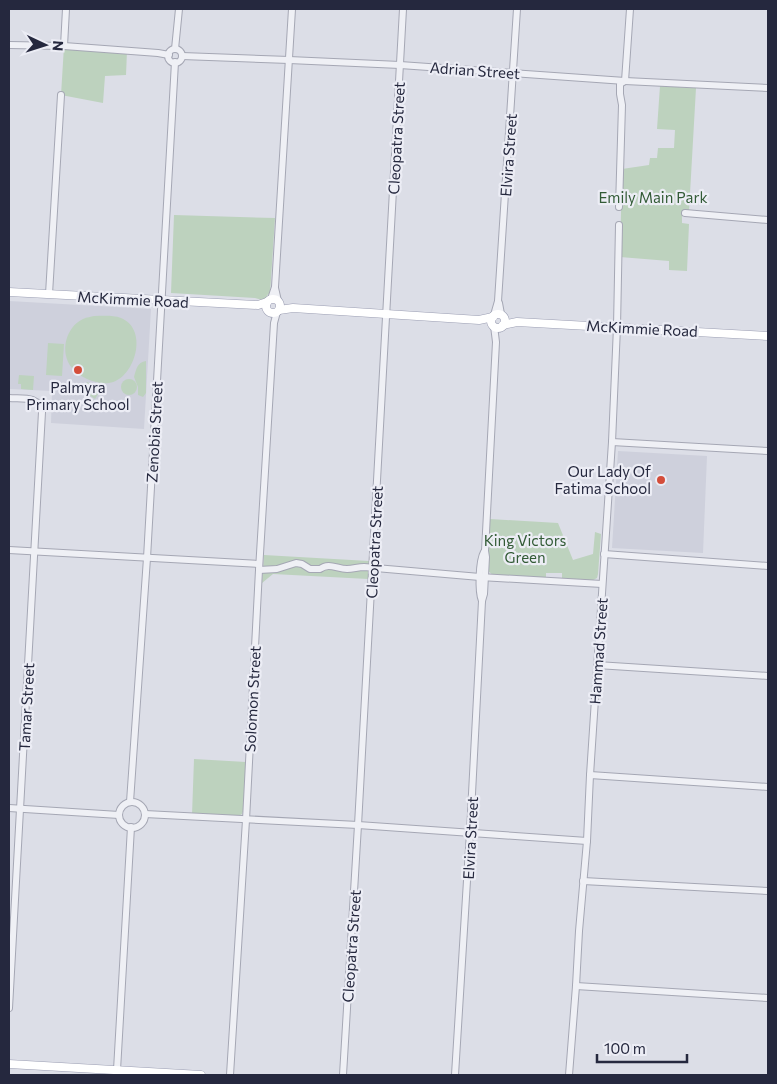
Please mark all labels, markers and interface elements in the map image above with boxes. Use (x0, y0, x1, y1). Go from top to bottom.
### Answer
north arrow (20, 20, 70, 70)
text: N (50, 40, 67, 52)
street label: Adrian Street (429, 58, 521, 82)
street label: Cleopatra Street (384, 81, 408, 195)
street label: Elvira Street (496, 113, 520, 197)
park label: Emily Main Park (598, 188, 708, 206)
street label: McKimmie Road (77, 287, 189, 311)
street label: McKimmie Road (586, 316, 698, 340)
marker: Palmyra Primary School (72, 364, 84, 376)
place label: Palmyra Primary School (26, 378, 130, 413)
street label: Zenobia Street (142, 381, 166, 483)
place label: Our Lady Of Fatima School (554, 462, 651, 497)
marker: Our Lady Of Fatima School (655, 474, 667, 486)
street label: Cleopatra Street (362, 485, 386, 599)
park label: King Victors Green (484, 531, 566, 566)
street label: Hammad Street (585, 597, 611, 705)
street label: Solomon Street (240, 645, 264, 753)
street label: Tamar Street (15, 662, 37, 752)
street label: Elvira Street (459, 796, 481, 880)
street label: Cleopatra Street (338, 889, 364, 1003)
scale bar (597, 1032, 687, 1064)
text: 100 m (604, 1039, 646, 1057)

